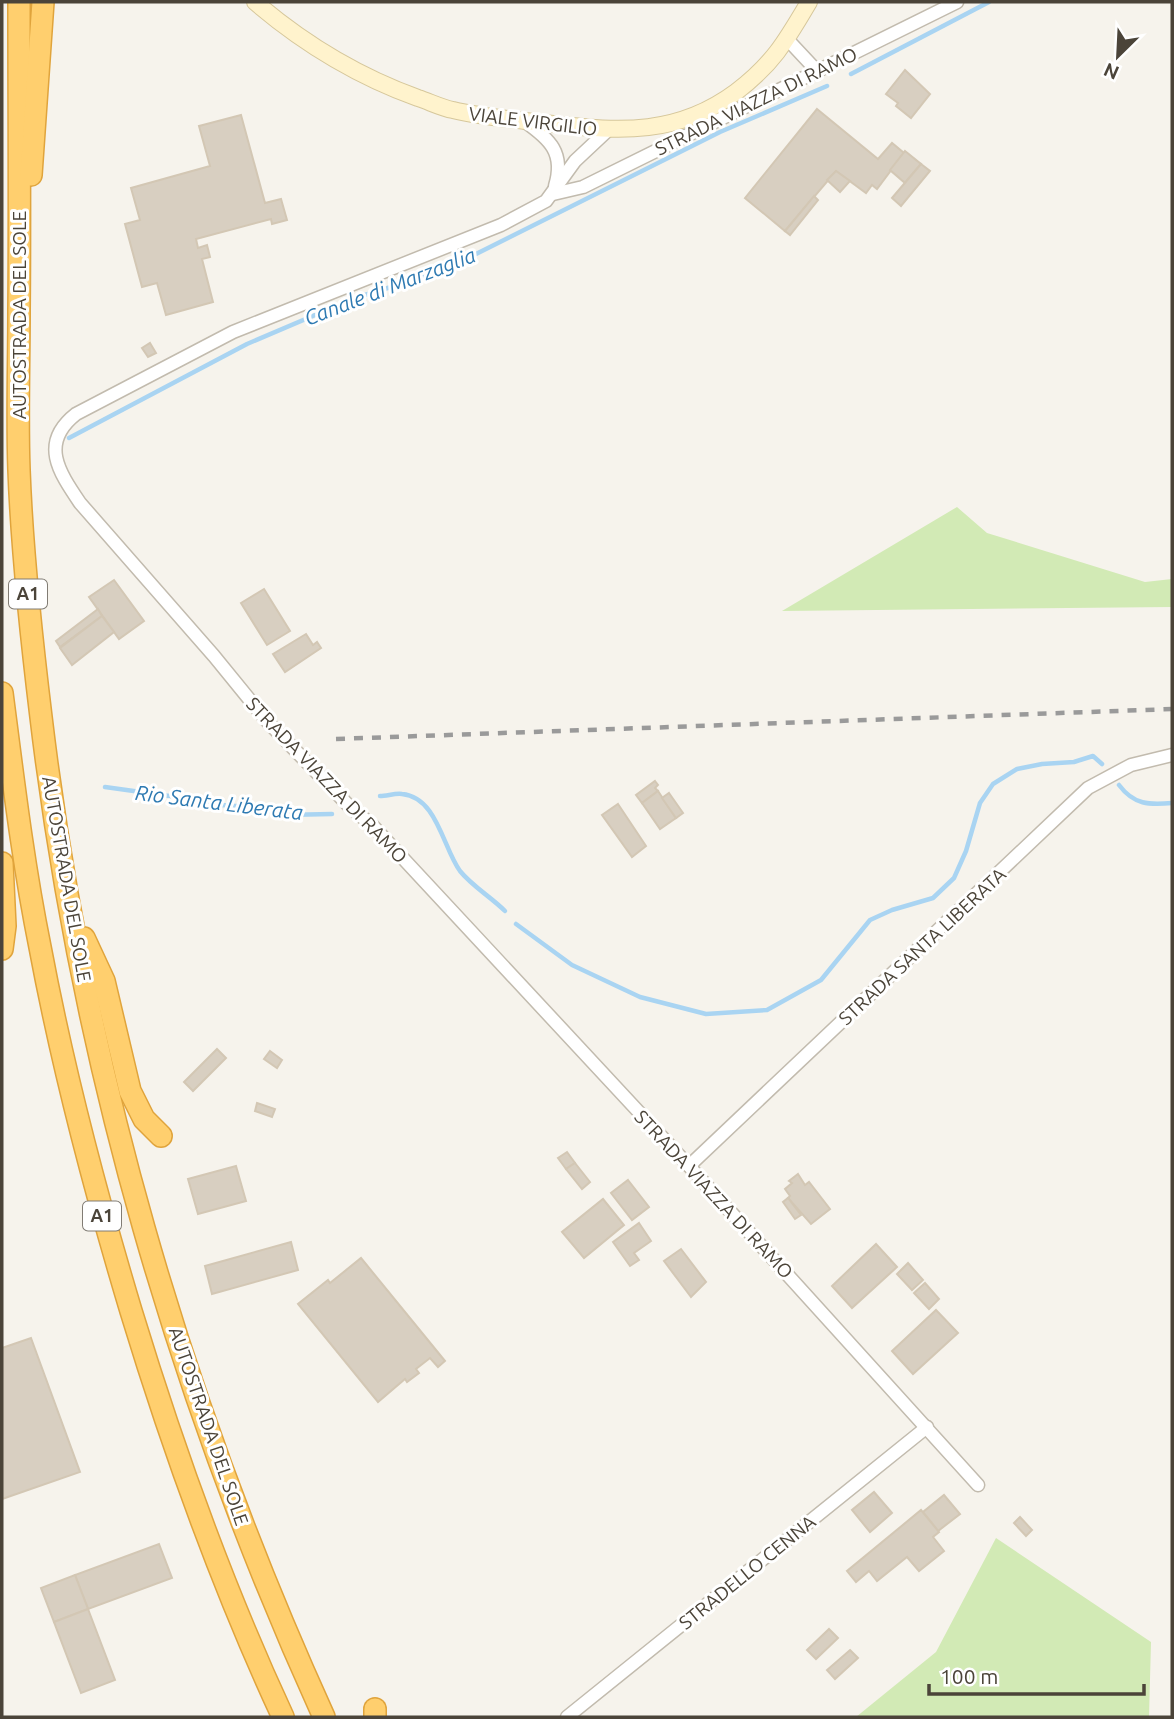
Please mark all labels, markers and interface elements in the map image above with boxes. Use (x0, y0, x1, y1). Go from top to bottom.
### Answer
north arrow (1083, 21, 1153, 91)
street label: STRADA VIAZZA DI RAMO (651, 42, 861, 160)
text: N (1100, 59, 1122, 84)
street label: VIALE VIRGILIO (467, 102, 599, 140)
street label: AUTOSTRADA DEL SOLE (8, 211, 30, 419)
water label: Canale di Marzaglia (300, 242, 479, 330)
road number: A1 (9, 580, 47, 608)
street label: STRADA VIAZZA DI RAMO (242, 693, 412, 867)
street label: AUTOSTRADA DEL SOLE (38, 774, 96, 984)
water label: Rio Santa Liberata (134, 780, 304, 824)
street label: STRADA SANTA LIBERATA (834, 862, 1010, 1029)
street label: STRADA VIAZZA DI RAMO (630, 1105, 798, 1283)
road number: A1 (83, 1202, 121, 1231)
street label: AUTOSTRADA DEL SOLE (165, 1324, 253, 1528)
street label: STRADELLO CENNA (674, 1510, 820, 1634)
scale bar (929, 1652, 1144, 1696)
text: 100 m (940, 1664, 998, 1688)

